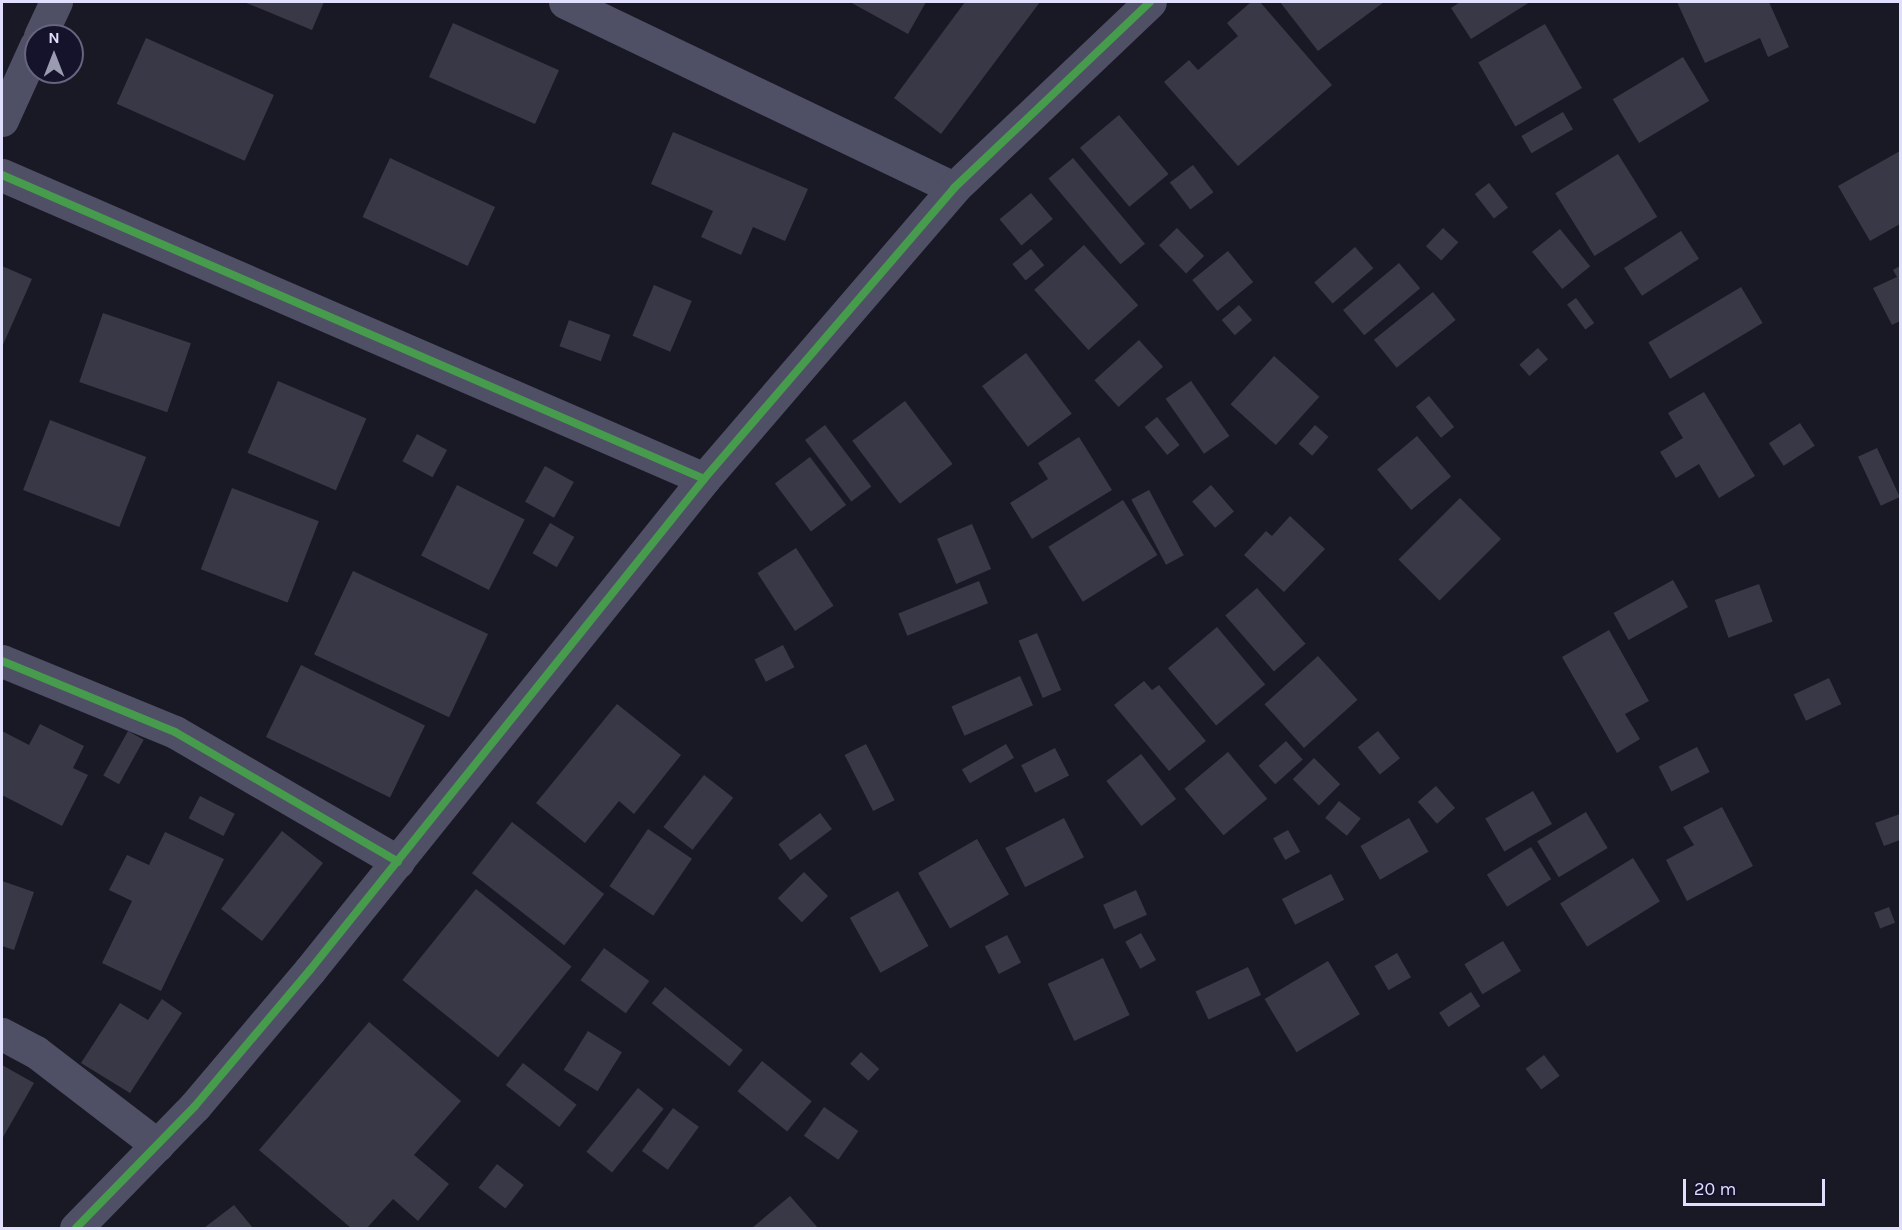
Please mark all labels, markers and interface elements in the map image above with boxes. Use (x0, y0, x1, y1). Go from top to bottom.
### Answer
north arrow (24, 24, 84, 84)
text: N (48, 28, 60, 47)
scale bar (1686, 1167, 1828, 1205)
text: 20 m (1694, 1178, 1736, 1200)

